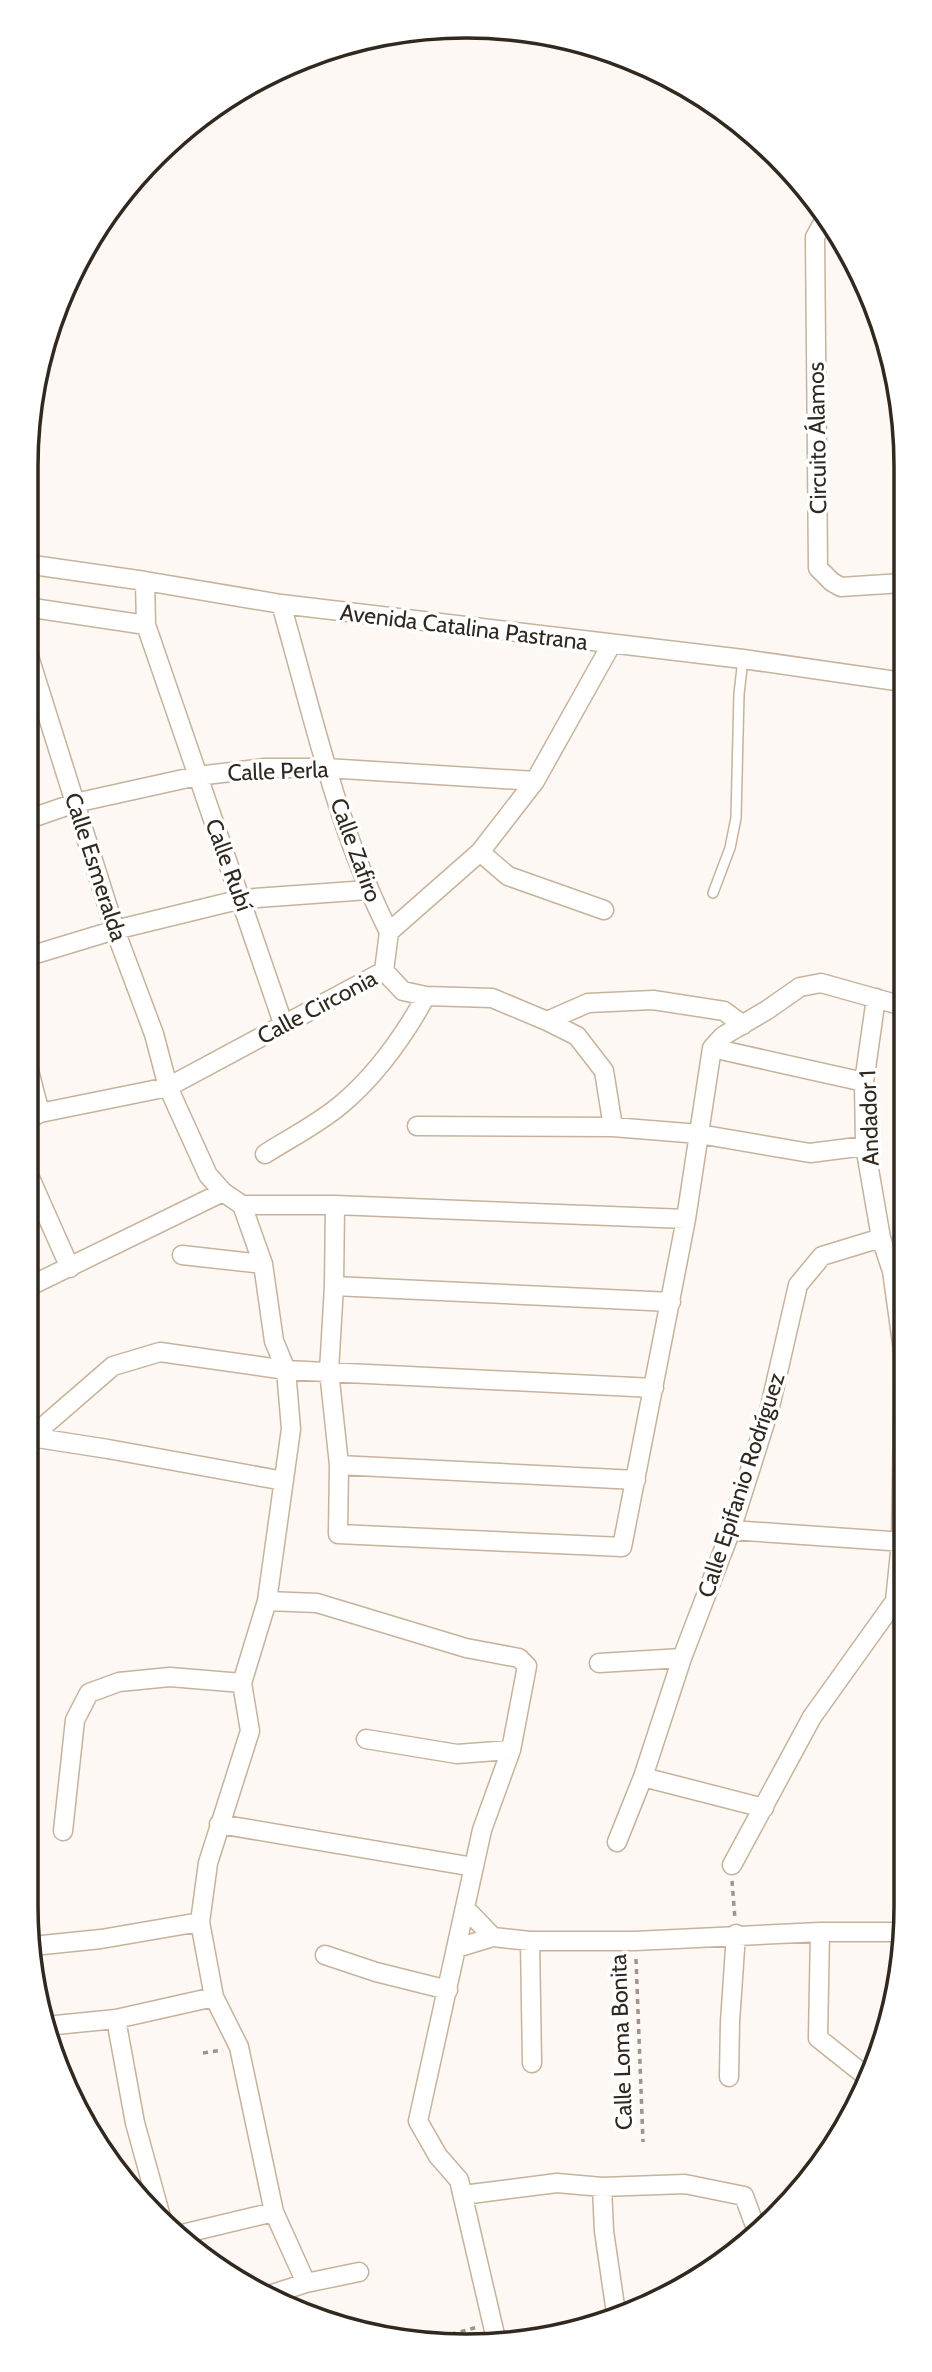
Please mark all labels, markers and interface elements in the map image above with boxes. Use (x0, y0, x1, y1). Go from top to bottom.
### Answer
street label: Circuito Álamos (801, 362, 832, 514)
street label: Avenida Catalina Pastrana (339, 598, 589, 656)
street label: Calle Perla (227, 755, 329, 787)
street label: Calle Esmeralda (59, 789, 133, 945)
street label: Calle Zafiro (324, 794, 388, 906)
street label: Calle Rubí (199, 815, 259, 915)
street label: Calle Circonia (252, 964, 382, 1050)
street label: Andador 1 (853, 1069, 885, 1167)
street label: Calle Epifanio Rodríguez (691, 1369, 791, 1601)
street label: Calle Loma Bonita (604, 1953, 638, 2131)

